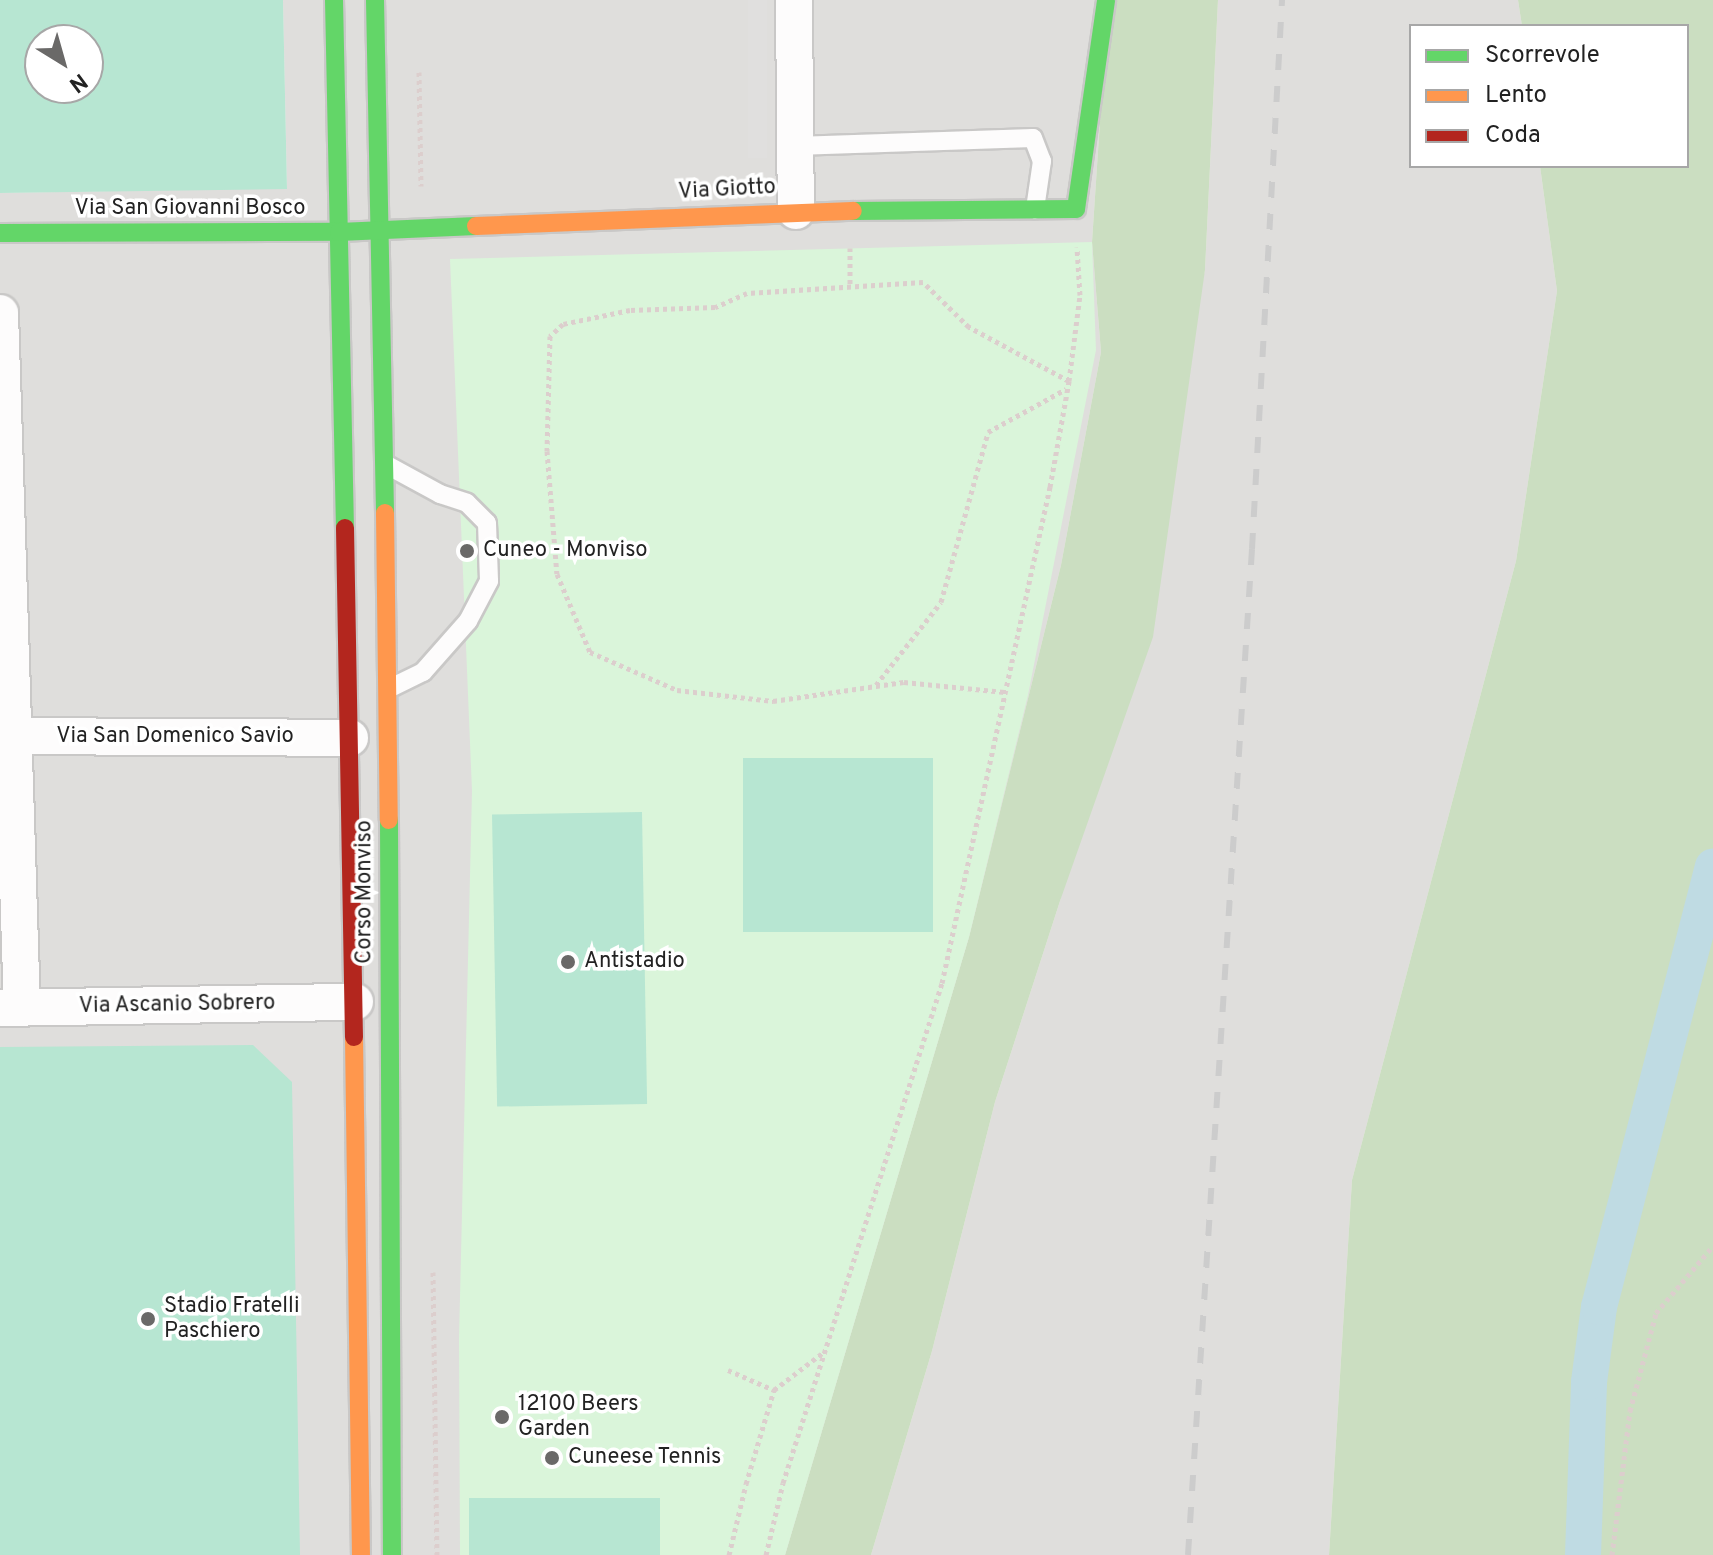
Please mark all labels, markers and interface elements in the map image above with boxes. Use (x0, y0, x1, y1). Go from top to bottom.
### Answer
north arrow (24, 24, 104, 104)
legend (1409, 24, 1689, 168)
text: Scorrevole (1485, 41, 1600, 71)
text: N (63, 66, 92, 97)
text: Lento (1485, 81, 1547, 111)
text: Coda (1485, 121, 1541, 151)
street label: Via Giotto (677, 174, 777, 206)
street label: Via San Giovanni Bosco (75, 196, 305, 222)
place label: Cuneo - Monviso (483, 538, 648, 564)
marker: Cuneo - Monviso (458, 542, 476, 560)
street label: Via San Domenico Savio (56, 724, 294, 750)
street label: Corso Monviso (352, 820, 378, 964)
place label: Antistadio (584, 949, 685, 975)
marker: Antistadio (559, 953, 577, 971)
street label: Via Ascanio Sobrero (78, 990, 276, 1020)
place label: Stadio Fratelli Paschiero (164, 1293, 299, 1344)
marker: Stadio Fratelli Paschiero (139, 1310, 157, 1328)
place label: 12100 Beers Garden (518, 1391, 639, 1442)
marker: 12100 Beers Garden (493, 1408, 511, 1426)
place label: Cuneese Tennis (568, 1445, 722, 1471)
marker: Cuneese Tennis (543, 1449, 561, 1467)

